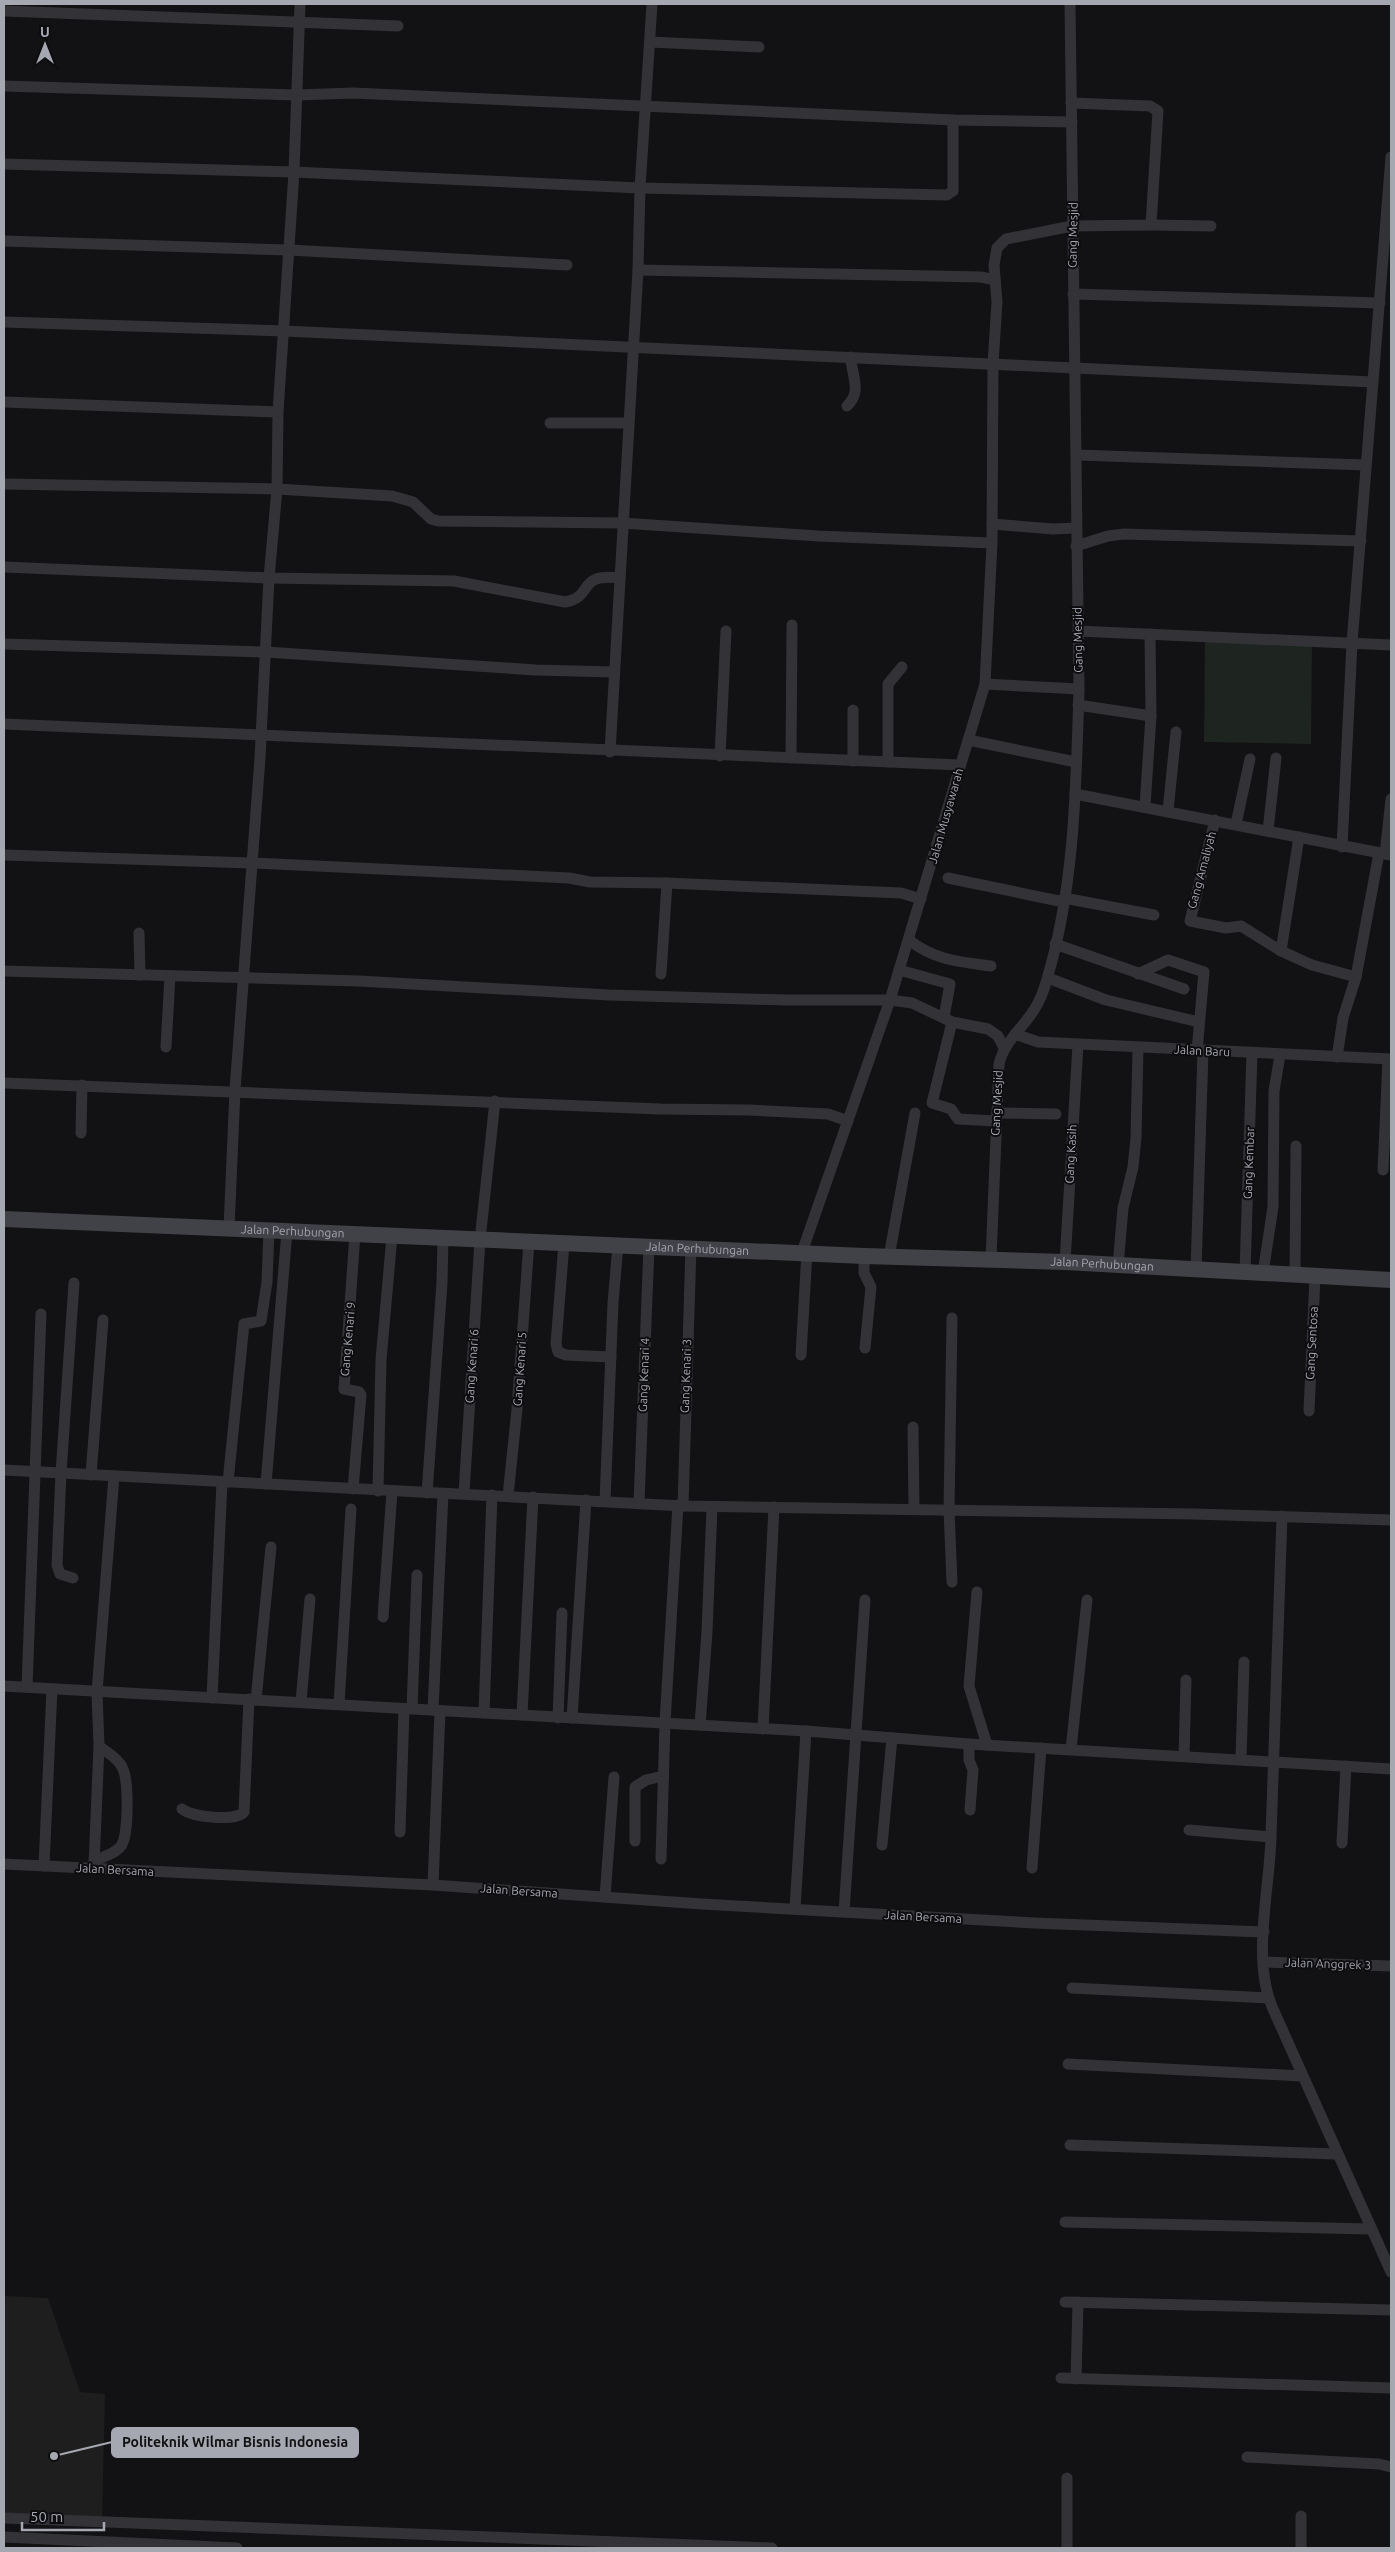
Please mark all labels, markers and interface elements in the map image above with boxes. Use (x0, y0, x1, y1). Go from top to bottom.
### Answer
north arrow (20, 20, 70, 70)
text: U (40, 24, 50, 40)
street label: Gang Mesjid (1065, 202, 1080, 268)
street label: Gang Mesjid (1070, 607, 1085, 673)
street label: Jalan Musyawarah (926, 767, 965, 865)
street label: Gang Amaliyah (1185, 830, 1218, 910)
street label: Jalan Baru (1174, 1043, 1230, 1058)
street label: Gang Mesjid (988, 1070, 1005, 1136)
street label: Gang Kasih (1062, 1124, 1079, 1184)
street label: Gang Kembar (1241, 1126, 1256, 1199)
street label: Jalan Perhubungan (241, 1222, 345, 1240)
street label: Jalan Perhubungan (645, 1240, 749, 1257)
street label: Jalan Perhubungan (1050, 1255, 1154, 1273)
street label: Gang Kenari 9 (338, 1301, 357, 1377)
street label: Gang Sentosa (1303, 1306, 1320, 1380)
street label: Gang Kenari 6 (462, 1328, 481, 1404)
street label: Gang Kenari 5 (510, 1331, 529, 1407)
street label: Gang Kenari 4 (636, 1337, 651, 1412)
street label: Gang Kenari 3 (678, 1339, 693, 1413)
street label: Jalan Bersama (76, 1861, 154, 1878)
street label: Jalan Bersama (480, 1881, 558, 1900)
street label: Jalan Bersama (884, 1908, 962, 1925)
street label: Jalan Anggrek 3 (1285, 1956, 1371, 1972)
callout: Politeknik Wilmar Bisnis Indonesia (112, 2428, 358, 2457)
text: Politeknik Wilmar Bisnis Indonesia (122, 2434, 348, 2450)
scale bar (22, 2500, 105, 2532)
text: 50 m (30, 2508, 63, 2525)

